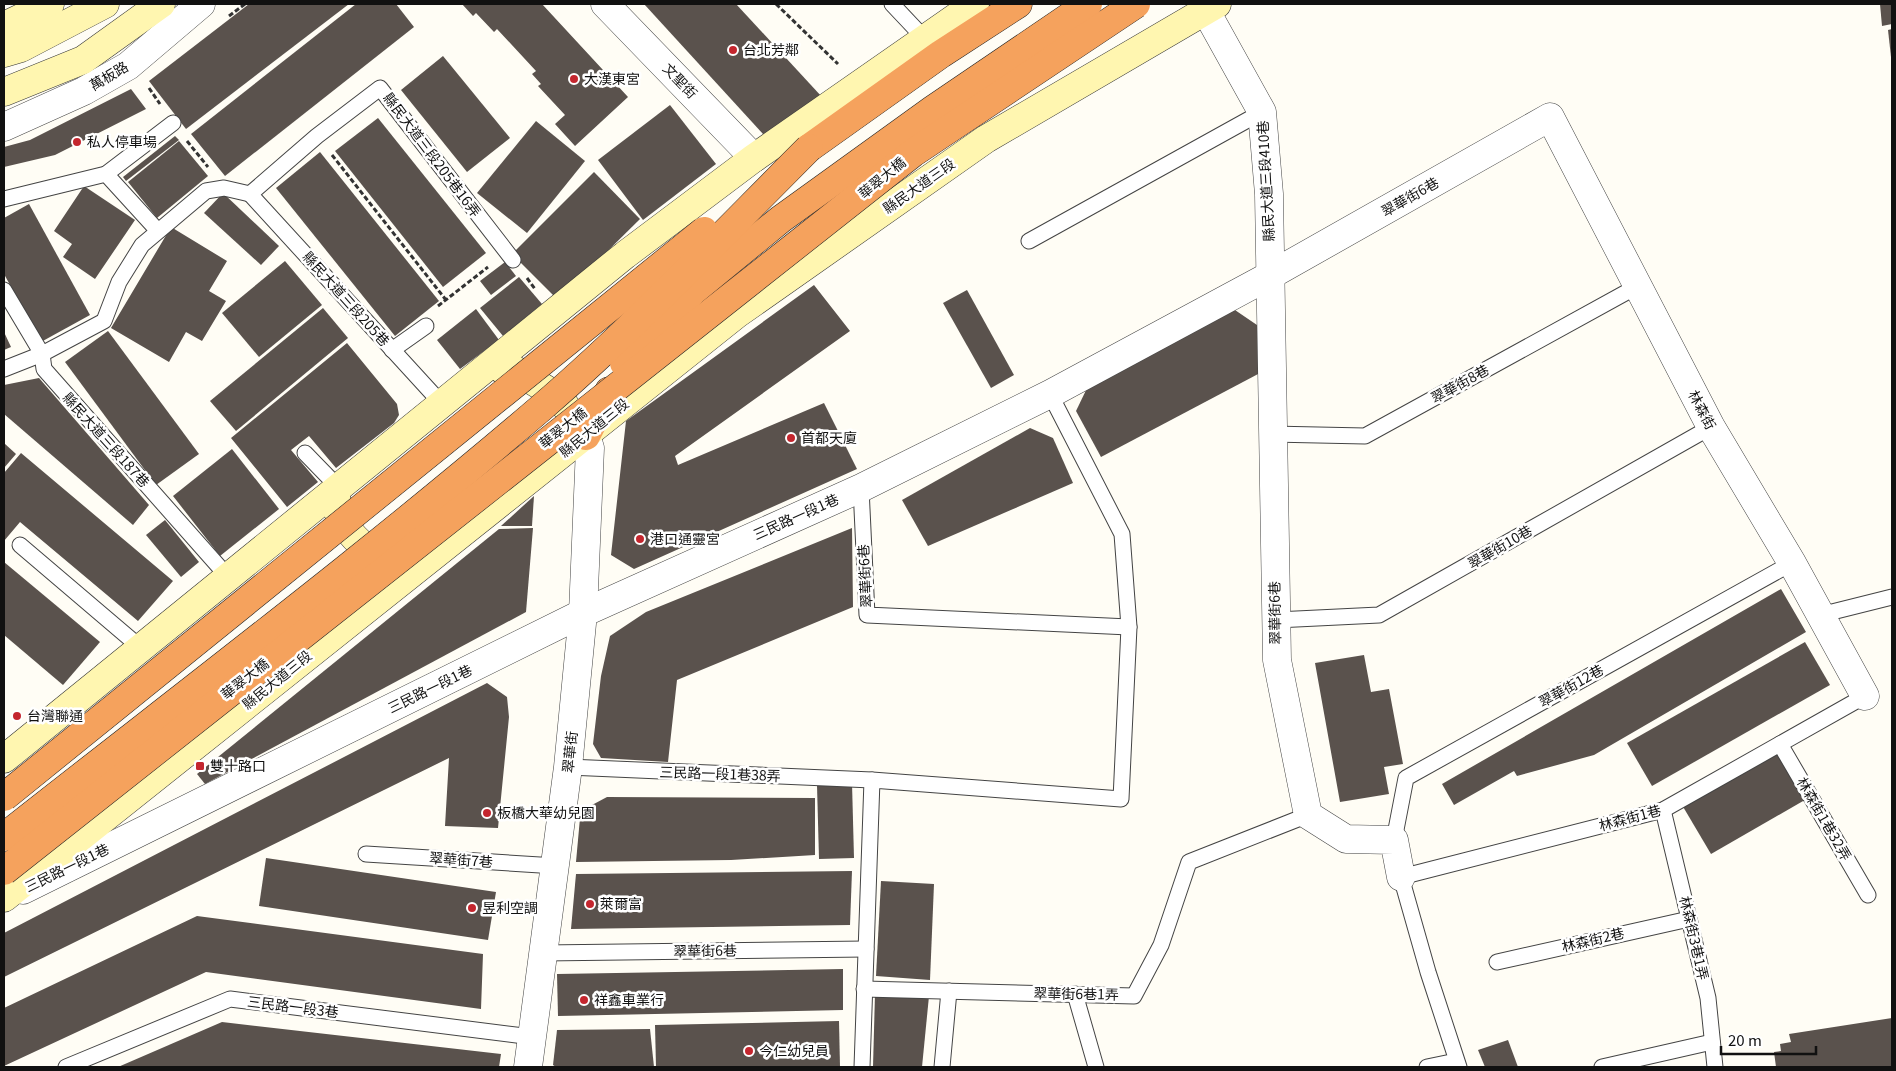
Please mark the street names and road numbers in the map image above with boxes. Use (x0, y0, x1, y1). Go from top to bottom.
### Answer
street label: 萬板路 (85, 56, 132, 95)
street label: 文聖街 (659, 58, 703, 102)
street label: 縣民大道三段205巷16弄 (379, 88, 486, 221)
street label: 縣民大道三段410巷 (1252, 120, 1278, 242)
street label: 華翠大橋 (853, 152, 909, 203)
street label: 縣民大道三段 (878, 153, 959, 217)
street label: 翠華街6巷 (1377, 172, 1442, 221)
street label: 縣民大道三段205巷 (299, 247, 395, 350)
street label: 翠華街8巷 (1427, 359, 1492, 407)
street label: 林森街 (1684, 386, 1722, 433)
street label: 縣民大道三段187巷 (59, 388, 155, 491)
street label: 縣民大道三段 (554, 393, 632, 461)
street label: 華翠大橋 (534, 402, 591, 452)
street label: 三民路一段1巷 (750, 488, 842, 544)
street label: 翠華街10巷 (1464, 520, 1535, 573)
street label: 翠華街6巷 (852, 544, 876, 608)
street label: 翠華街6巷 (1263, 581, 1285, 645)
street label: 縣民大道三段 (237, 645, 315, 713)
street label: 華翠大橋 (216, 653, 273, 703)
street label: 三民路一段1巷 (384, 659, 475, 717)
street label: 翠華街12巷 (1534, 659, 1607, 711)
street label: 翠華街 (557, 730, 581, 774)
street label: 三民路一段1巷38弄 (659, 761, 781, 785)
street label: 林森街1巷32弄 (1793, 773, 1857, 864)
street label: 林森街1巷 (1596, 799, 1663, 835)
street label: 三民路一段1巷 (21, 838, 112, 896)
street label: 翠華街7巷 (429, 847, 494, 871)
street label: 林森街3巷1弄 (1676, 894, 1714, 982)
street label: 林森街2巷 (1559, 922, 1626, 956)
street label: 翠華街6巷 (673, 939, 737, 961)
street label: 翠華街6巷1弄 (1033, 982, 1119, 1004)
street label: 三民路一段3巷 (246, 990, 340, 1022)

